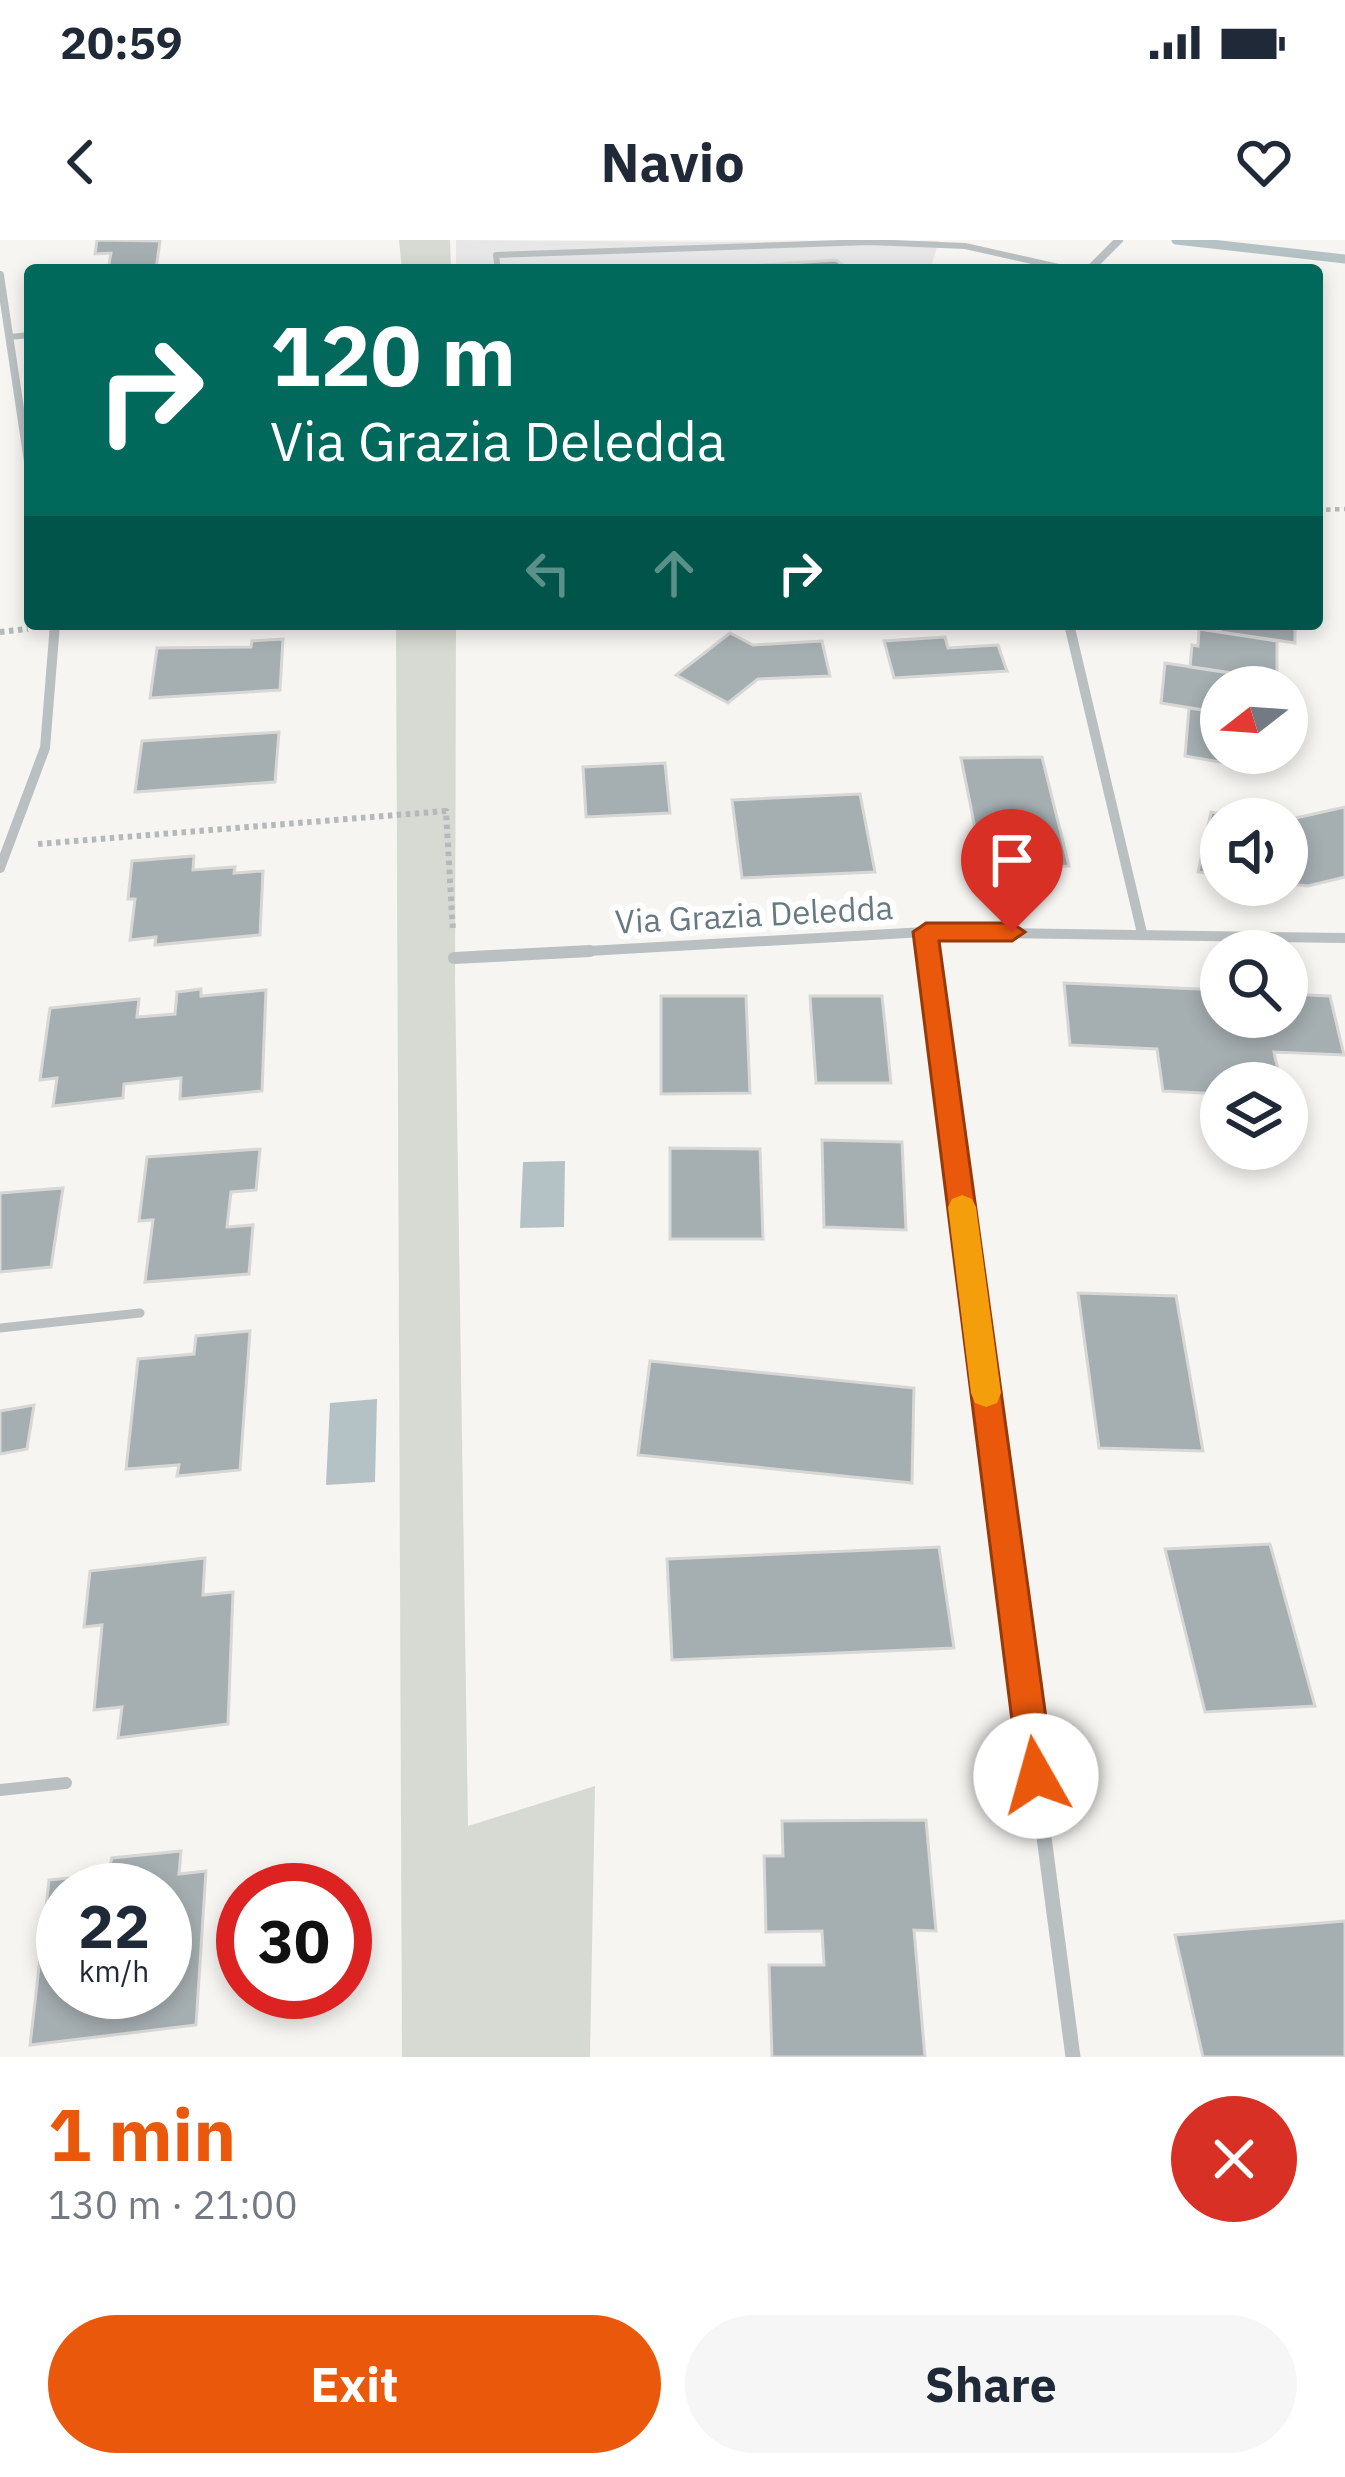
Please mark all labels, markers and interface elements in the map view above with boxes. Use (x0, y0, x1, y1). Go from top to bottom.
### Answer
text: 20:59 (60, 13, 183, 71)
text: Navio (600, 127, 745, 197)
icon: back (48, 129, 114, 195)
icon: heart (1231, 129, 1297, 195)
text: 120 m (270, 300, 516, 409)
icon: right (72, 312, 228, 468)
text: Via Grazia Deledda (270, 406, 726, 476)
icon: left (515, 540, 581, 606)
icon: ahead (641, 540, 707, 606)
icon: right (767, 540, 833, 606)
north arrow (1200, 666, 1308, 774)
map controls (1200, 666, 1308, 1170)
button: sound (1200, 798, 1308, 906)
pin (961, 809, 1063, 932)
icon: arrive (979, 827, 1045, 893)
street label: Via Grazia Deledda (614, 885, 894, 943)
button: search (1200, 930, 1308, 1038)
button: layers (1200, 1062, 1308, 1170)
position arrow (973, 1713, 1099, 1839)
speed limit sign: 30 (216, 1863, 372, 2019)
text: 22 (78, 1886, 150, 1965)
text: km/h (79, 1951, 149, 1990)
text: 1 min (48, 2087, 236, 2181)
button: close (1171, 2096, 1297, 2222)
text: 130 m · 21:00 (48, 2179, 298, 2230)
button: Exit (48, 2315, 661, 2453)
button: Share (685, 2315, 1297, 2453)

